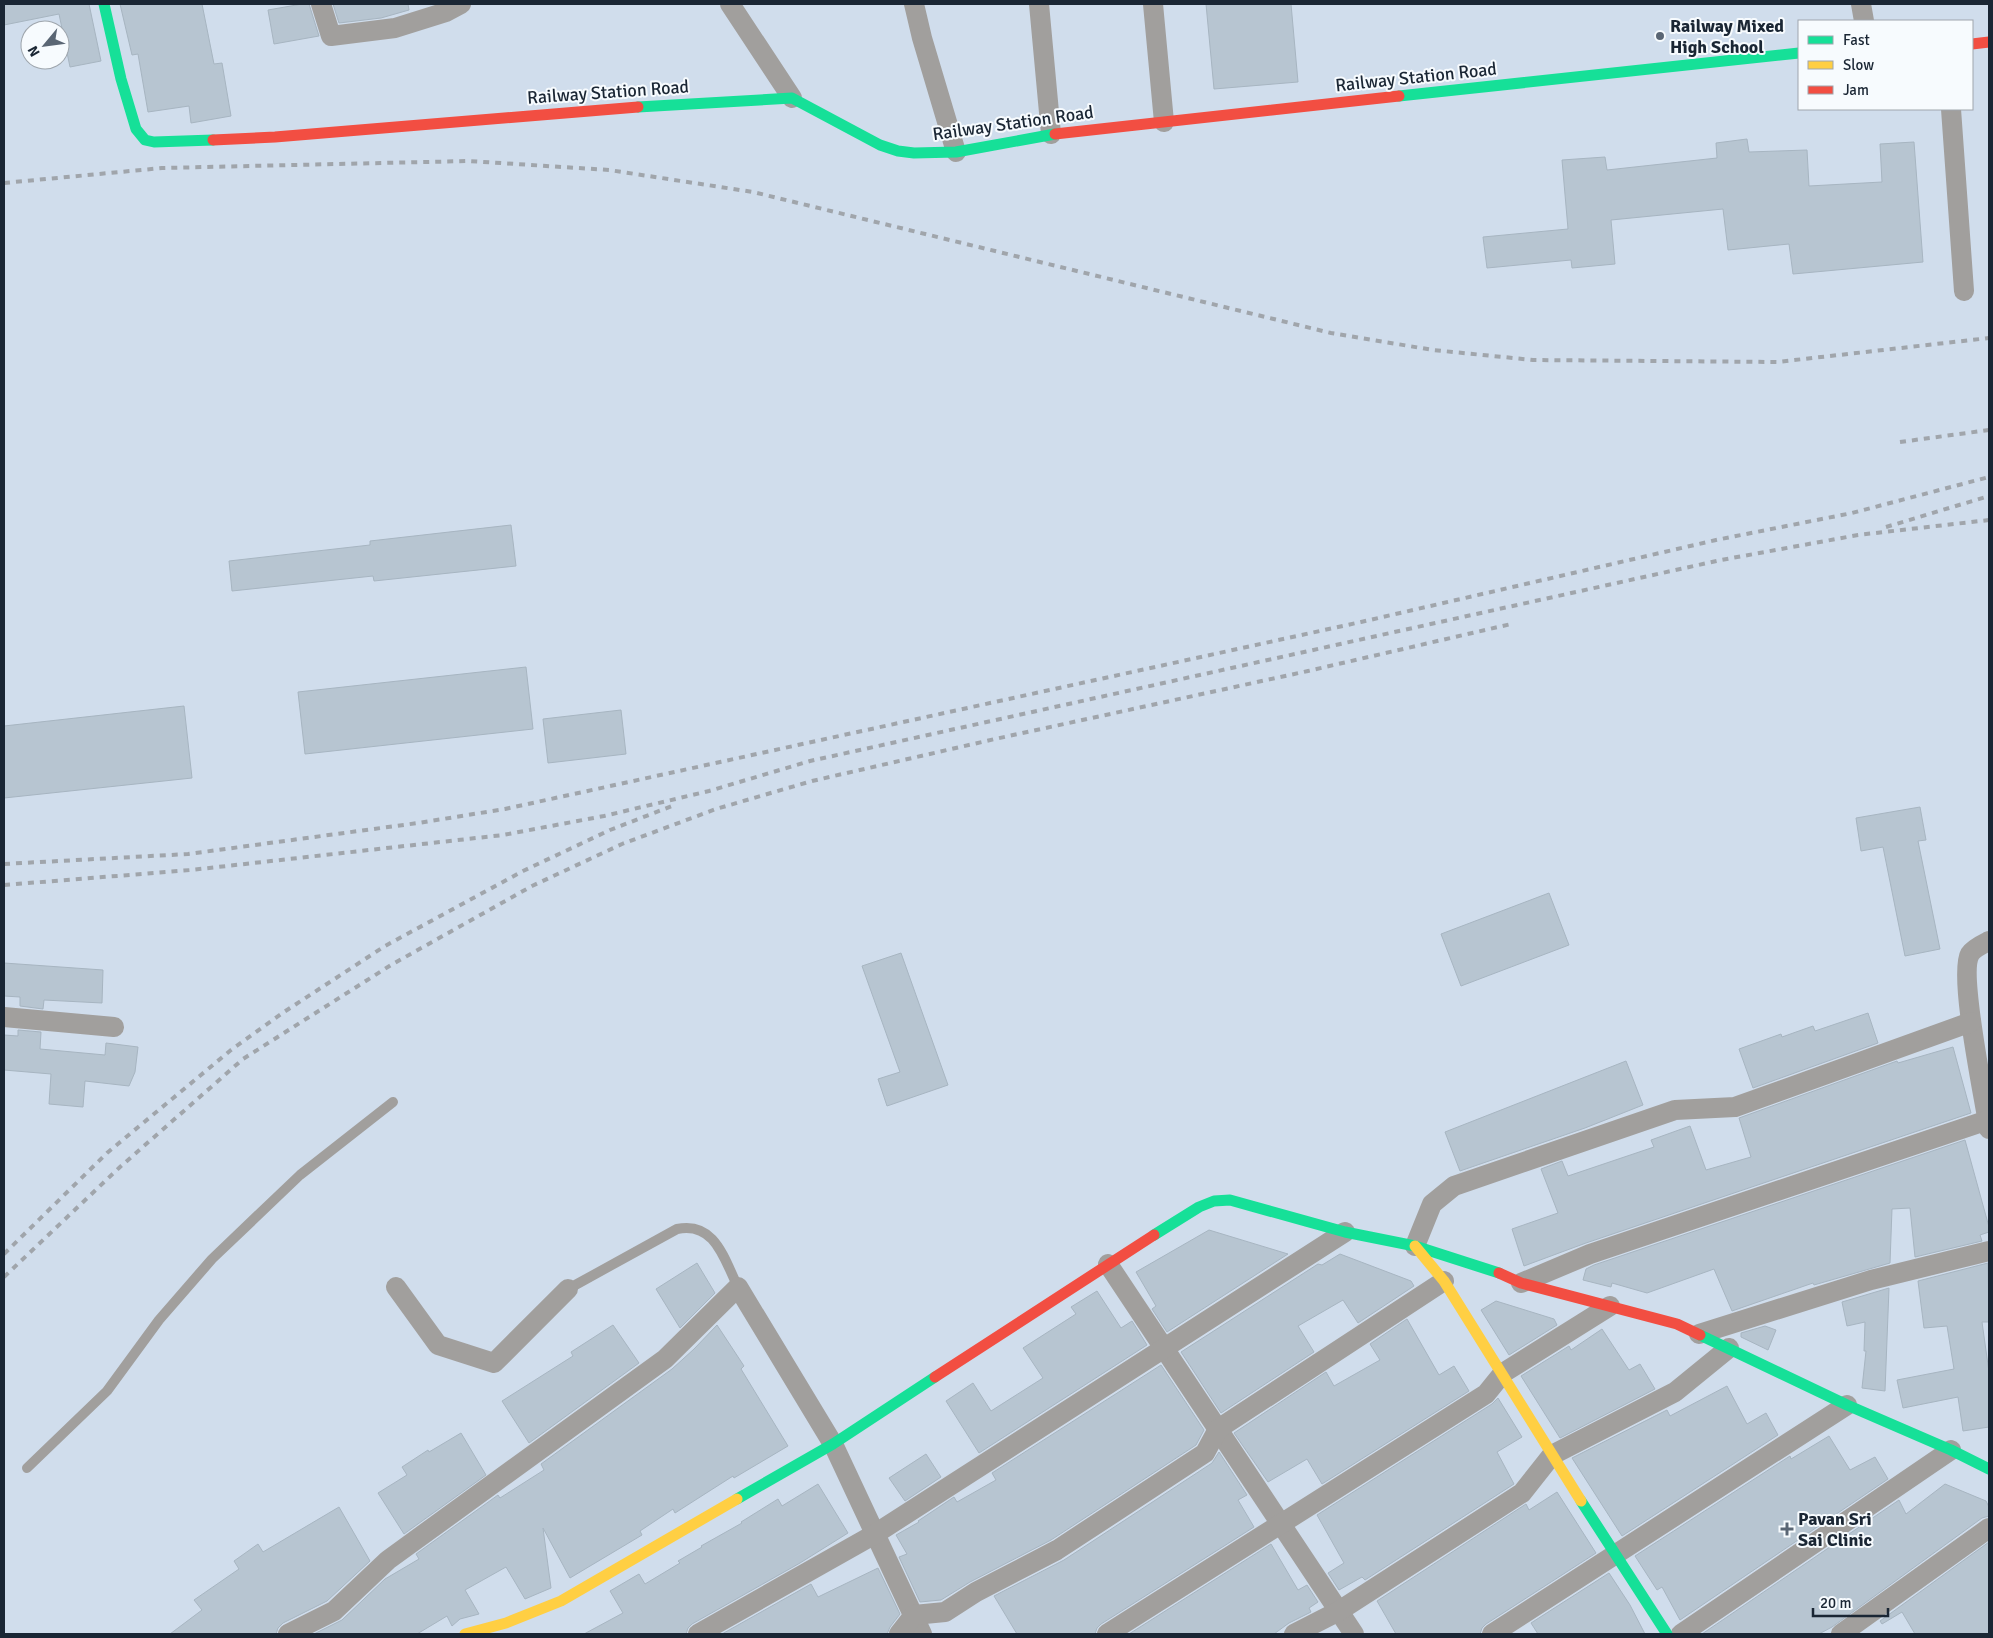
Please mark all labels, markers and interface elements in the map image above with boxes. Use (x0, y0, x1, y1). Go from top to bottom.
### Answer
place label: Railway Mixed High School (1670, 15, 1784, 58)
north arrow (20, 20, 70, 70)
legend (1798, 20, 1973, 110)
marker: Railway Mixed High School (1654, 30, 1666, 42)
text: Fast (1843, 31, 1870, 49)
text: N (24, 43, 44, 59)
text: Slow (1843, 56, 1874, 74)
street label: Railway Station Road (1334, 58, 1498, 96)
street label: Railway Station Road (526, 75, 690, 109)
text: Jam (1843, 81, 1869, 99)
street label: Railway Station Road (931, 101, 1095, 145)
place label: Pavan Sri Sai Clinic (1798, 1508, 1873, 1551)
marker: Pavan Sri Sai Clinic (1780, 1522, 1794, 1536)
scale bar (1813, 1586, 1888, 1618)
text: 20 m (1820, 1594, 1851, 1612)

